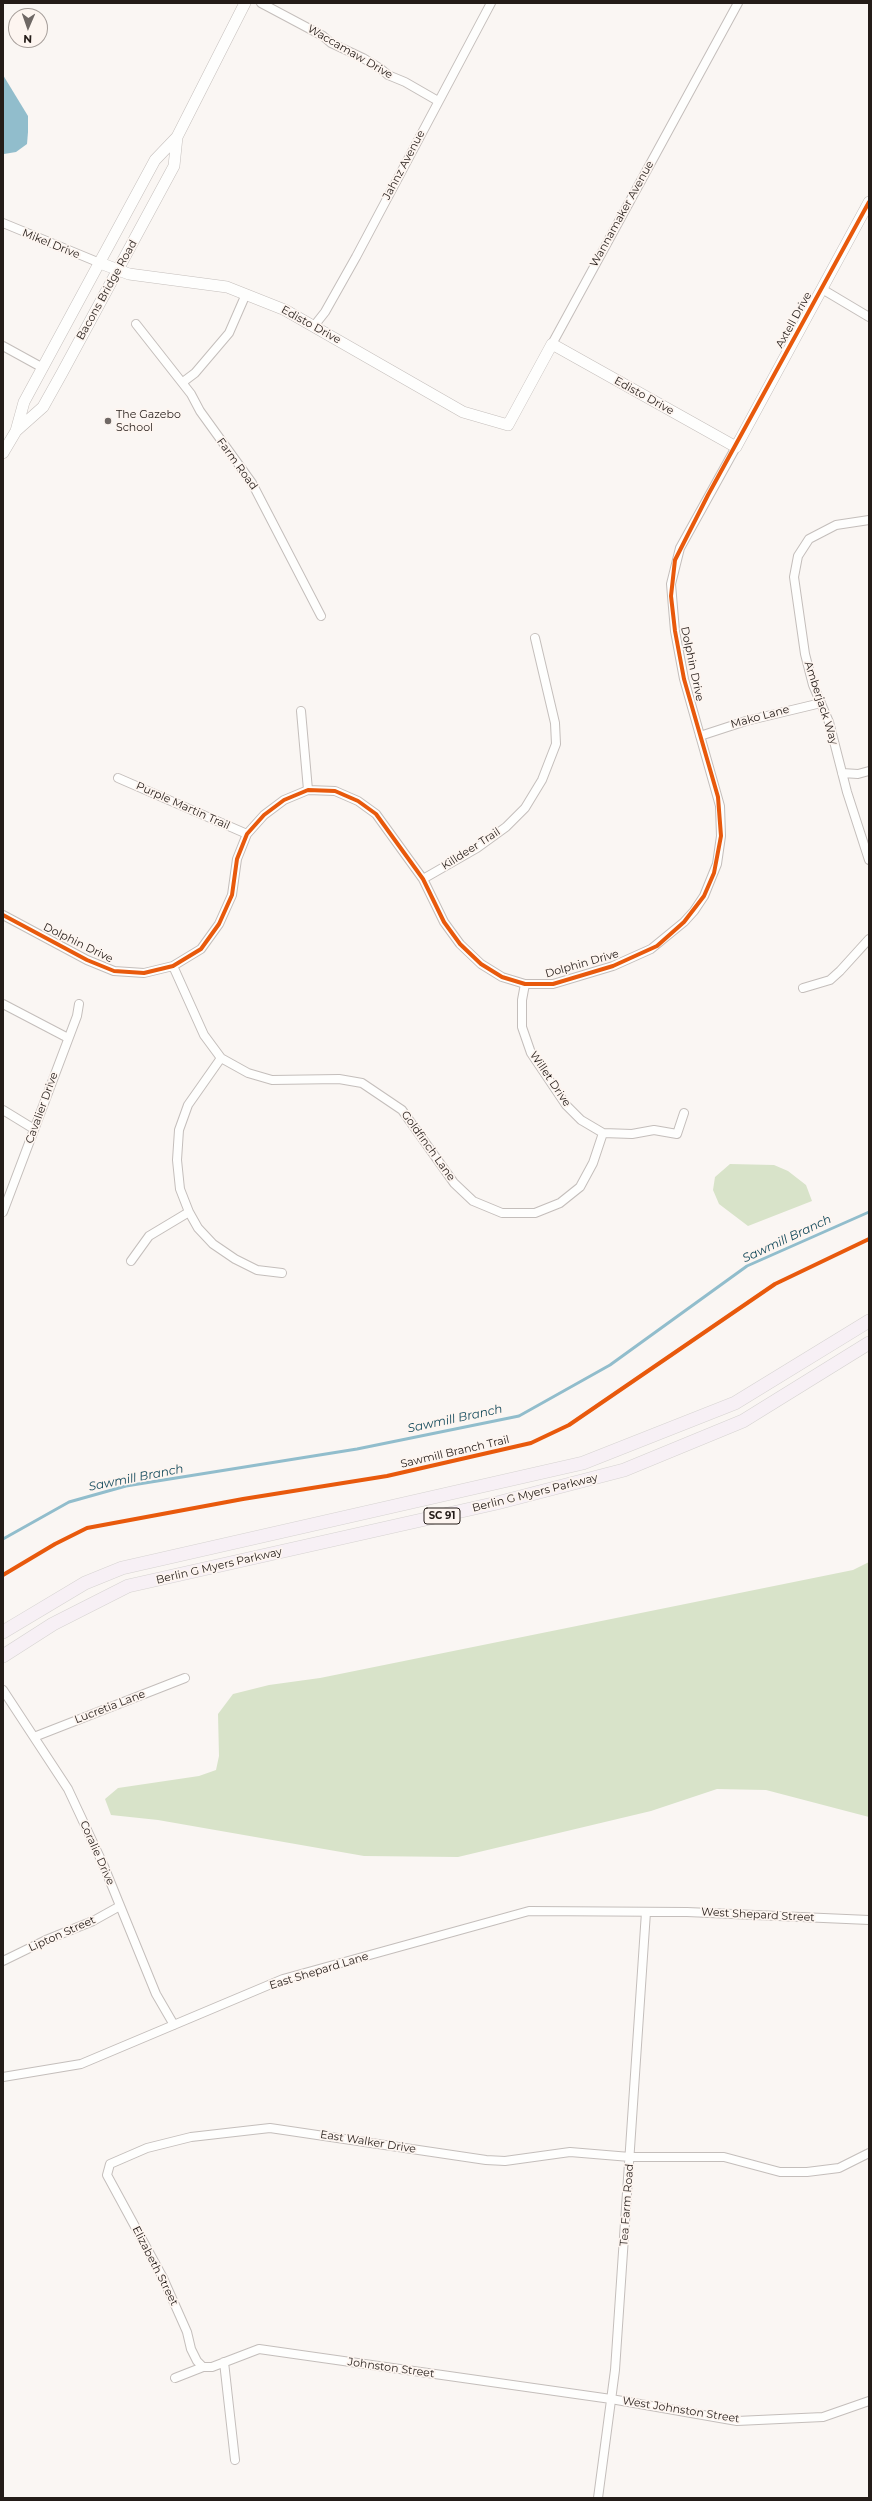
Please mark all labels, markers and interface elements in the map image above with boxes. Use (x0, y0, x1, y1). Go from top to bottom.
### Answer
north arrow (8, 8, 48, 48)
street label: Waccamaw Drive (305, 22, 395, 82)
text: N (23, 32, 32, 46)
street label: Jahnz Avenue (380, 128, 428, 202)
street label: Wannamaker Avenue (587, 159, 657, 269)
street label: Mikel Drive (20, 226, 82, 262)
street label: Bacons Bridge Road (74, 238, 140, 342)
street label: Axtell Drive (773, 290, 815, 350)
street label: Edisto Drive (279, 303, 343, 347)
street label: Edisto Drive (612, 374, 676, 418)
place label: The Gazebo School (116, 408, 181, 434)
marker: The Gazebo School (103, 416, 113, 426)
street label: Farm Road (214, 436, 260, 492)
street label: Dolphin Drive (678, 625, 706, 703)
street label: Amberjack Way (801, 660, 841, 746)
street label: Mako Lane (729, 703, 791, 731)
street label: Purple Martin Trail (134, 779, 232, 833)
street label: Killdeer Trail (439, 825, 503, 873)
street label: Dolphin Drive (41, 920, 115, 966)
street label: Dolphin Drive (544, 947, 620, 981)
street label: Willet Drive (527, 1049, 573, 1109)
street label: Cavalier Drive (23, 1071, 61, 1145)
street label: Goldfinch Lane (398, 1108, 458, 1184)
water label: Sawmill Branch (740, 1212, 834, 1266)
water label: Sawmill Branch (406, 1402, 504, 1436)
street label: Sawmill Branch Trail (399, 1433, 511, 1471)
water label: Sawmill Branch (87, 1462, 185, 1494)
street label: Berlin G Myers Parkway (471, 1471, 599, 1515)
road number: SC 91 (424, 1508, 460, 1524)
street label: Berlin G Myers Parkway (155, 1545, 283, 1587)
street label: Lucretia Lane (73, 1687, 147, 1727)
street label: Coralie Drive (77, 1819, 117, 1887)
street label: West Shepard Street (701, 1905, 815, 1925)
street label: Lipton Street (27, 1913, 97, 1955)
street label: East Shepard Lane (268, 1950, 370, 1992)
street label: East Walker Drive (319, 2128, 417, 2156)
street label: Tea Farm Road (618, 2163, 636, 2247)
street label: Elizabeth Street (129, 2224, 181, 2308)
street label: Johnston Street (347, 2355, 435, 2381)
street label: West Johnston Street (622, 2394, 740, 2426)

